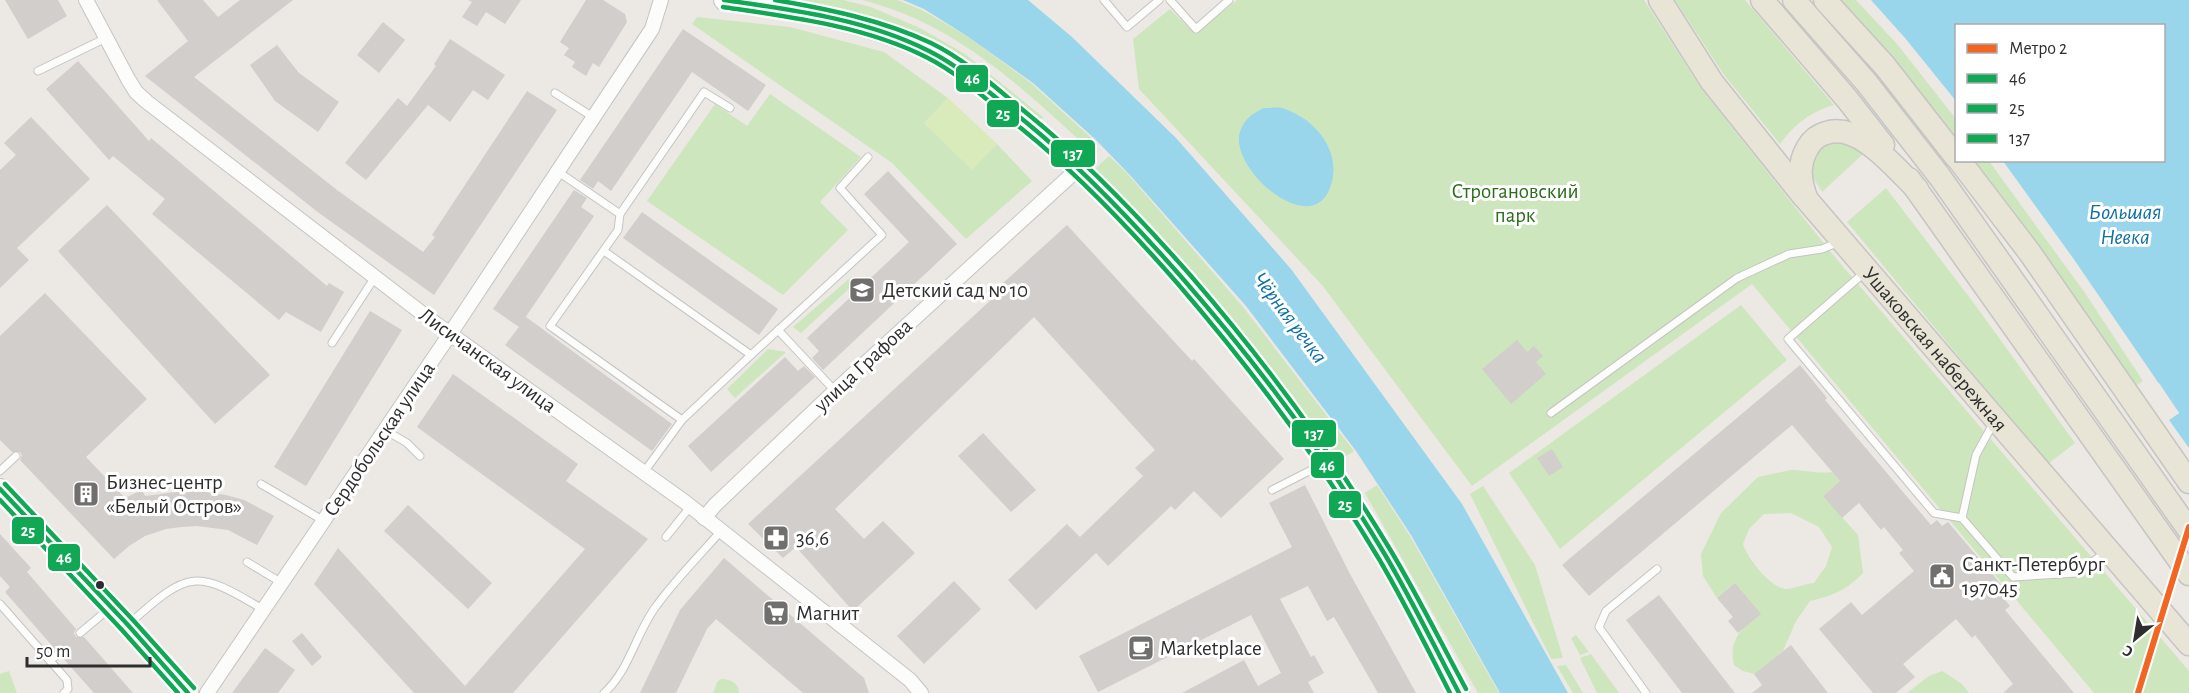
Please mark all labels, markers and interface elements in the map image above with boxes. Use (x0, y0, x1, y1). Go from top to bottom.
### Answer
legend (1955, 24, 2165, 162)
text: Метро 2 (2009, 40, 2067, 58)
line badge: 46 (955, 64, 989, 93)
text: 46 (2009, 70, 2026, 88)
text: 46 (964, 71, 980, 87)
line badge: 25 (986, 99, 1020, 128)
text: 25 (2009, 100, 2025, 118)
text: 25 (996, 106, 1010, 122)
text: 137 (2009, 130, 2030, 148)
line badge: 137 (1050, 139, 1096, 168)
text: 137 (1063, 146, 1083, 162)
park label: Строгановский парк (1451, 181, 1579, 226)
water label: Большая Невка (2089, 201, 2161, 248)
street label: Ушаковская набережная (1859, 263, 2011, 436)
water label: Чёрная речка (1248, 268, 1331, 368)
school or university icon: Детский сад № 10 (847, 275, 877, 305)
place label: Детский сад № 10 (882, 280, 1028, 301)
street label: Лисичанская улица (415, 304, 560, 417)
street label: улица Графова (810, 315, 917, 416)
street label: Сердобольская улица (320, 358, 439, 520)
line badge: 137 (1291, 419, 1337, 448)
text: 137 (1304, 426, 1324, 442)
line badge: 46 (1310, 451, 1345, 479)
text: 46 (1319, 458, 1335, 474)
place label: Бизнес-центр «Белый Остров» (106, 472, 242, 517)
building icon: Бизнес-центр «Белый Остров» (71, 479, 101, 509)
line badge: 25 (1328, 490, 1362, 519)
text: 25 (1338, 497, 1352, 513)
line badge: 25 (11, 516, 45, 545)
text: 25 (21, 523, 35, 539)
pharmacy icon: 36,6 (761, 523, 791, 553)
place label: 36,6 (796, 528, 829, 549)
line badge: 46 (47, 543, 81, 572)
text: 46 (56, 550, 72, 566)
place label: Санкт-Петербург 197045 (1962, 554, 2106, 599)
public building icon: Санкт-Петербург 197045 (1927, 561, 1957, 591)
unlabelled marker (94, 579, 106, 591)
supermarket icon: Магнит (761, 598, 791, 628)
place label: Магнит (796, 603, 860, 624)
north arrow (2105, 609, 2165, 669)
scale bar (27, 630, 150, 668)
cafe icon: Marketplace (1126, 633, 1156, 663)
place label: Marketplace (1160, 638, 1262, 659)
text: С (2120, 642, 2136, 660)
text: 50 m (36, 643, 70, 661)

